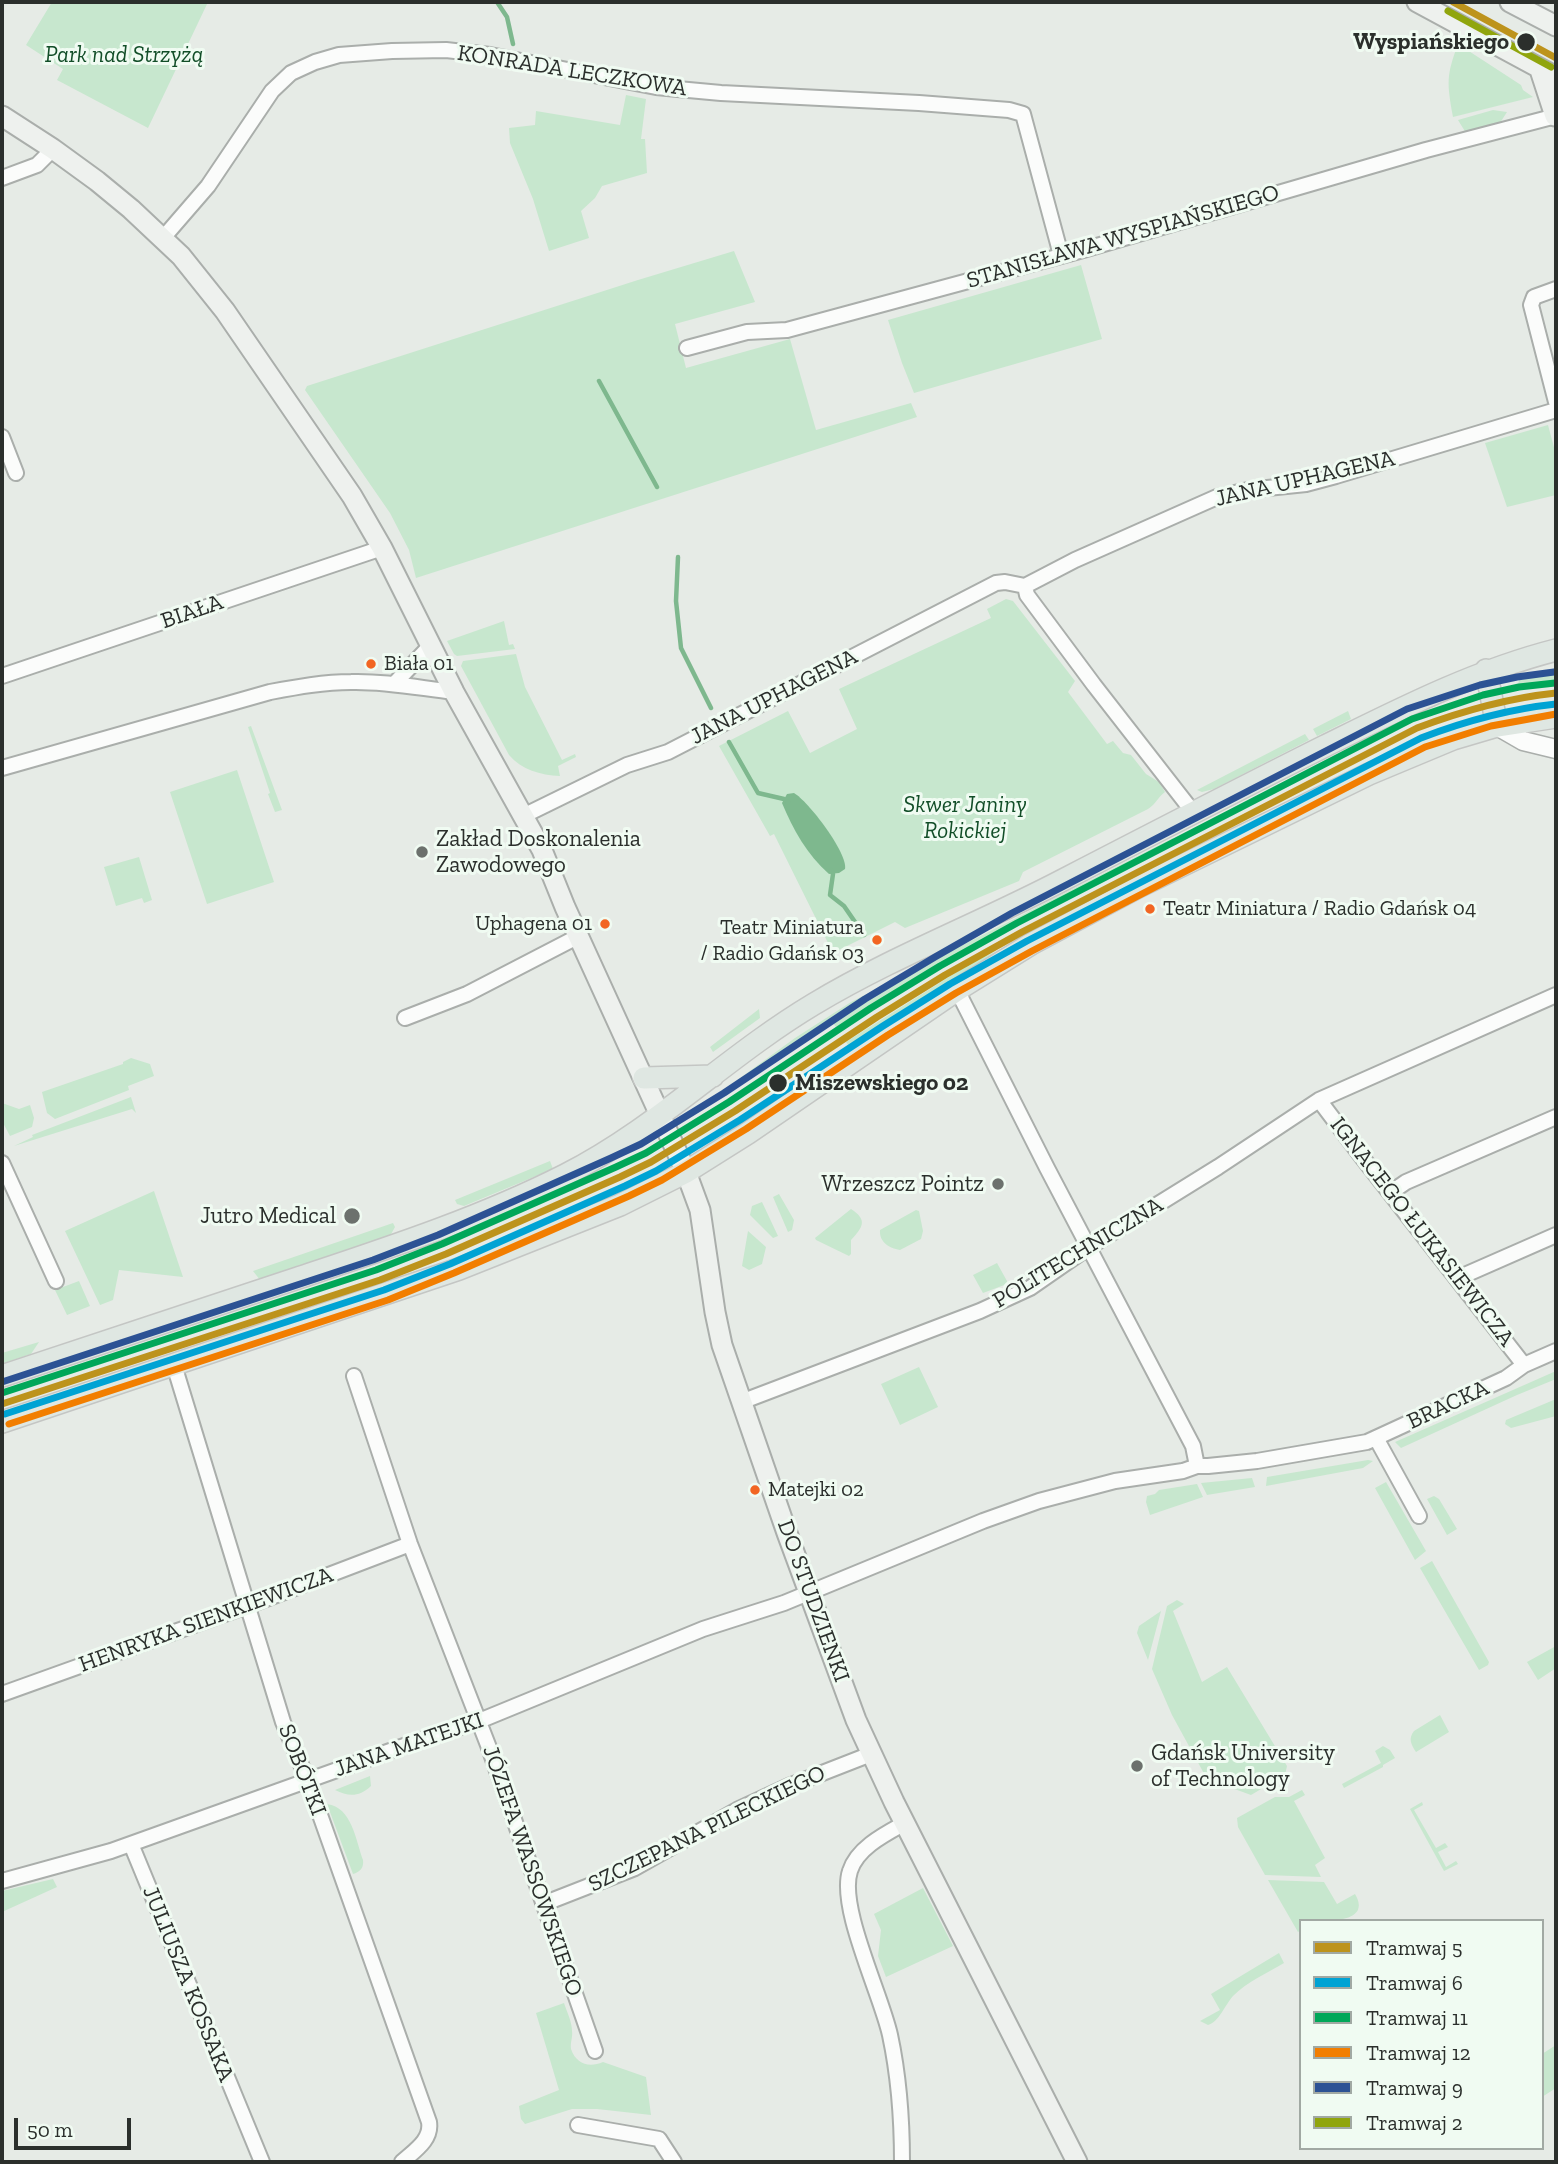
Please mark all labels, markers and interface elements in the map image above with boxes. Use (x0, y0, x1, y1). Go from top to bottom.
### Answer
place label: Wyspiańskiego (1353, 28, 1509, 56)
marker: Wyspiańskiego (1515, 31, 1537, 53)
street label: KONRADA LECZKOWA (455, 39, 689, 103)
park label: Park nad Strzyżą (45, 41, 203, 69)
street label: STANISŁAWA WYSPIAŃSKIEGO (964, 179, 1282, 295)
street label: JANA UPHAGENA (1213, 445, 1397, 513)
street label: BIAŁA (157, 589, 227, 635)
street label: JANA UPHAGENA (686, 643, 862, 751)
place label: Biała 01 (384, 651, 454, 677)
marker: Biała 01 (364, 657, 378, 671)
park label: Skwer Janiny Rokickiej (903, 791, 1027, 845)
place label: Zakład Doskonalenia Zawodowego (436, 825, 641, 879)
marker: Zakład Doskonalenia Zawodowego (414, 844, 430, 860)
place label: Teatr Miniatura / Radio Gdańsk 04 (1163, 896, 1476, 922)
marker: Teatr Miniatura / Radio Gdańsk 04 (1143, 902, 1157, 916)
place label: Uphagena 01 (475, 911, 592, 937)
place label: Teatr Miniatura / Radio Gdańsk 03 (701, 915, 864, 965)
marker: Uphagena 01 (598, 917, 612, 931)
marker: Teatr Miniatura / Radio Gdańsk 03 (870, 933, 884, 947)
place label: Miszewskiego 02 (795, 1069, 968, 1097)
marker: Miszewskiego 02 (767, 1072, 789, 1094)
street label: IGNACEGO ŁUKASIEWICZA (1324, 1112, 1520, 1352)
place label: Wrzeszcz Pointz (822, 1170, 984, 1198)
marker: Wrzeszcz Pointz (990, 1176, 1006, 1192)
street label: POLITECHNICZNA (988, 1191, 1168, 1315)
place label: Jutro Medical (200, 1202, 336, 1230)
marker: Jutro Medical (342, 1206, 362, 1226)
street label: BRACKA (1403, 1374, 1493, 1436)
place label: Matejki 02 (768, 1477, 864, 1503)
marker: Matejki 02 (748, 1483, 762, 1497)
street label: DO STUDZIENKI (771, 1516, 855, 1686)
street label: HENRYKA SIENKIEWICZA (75, 1561, 337, 1679)
street label: JANA MATEJKI (331, 1707, 487, 1783)
street label: SOBÓTKI (272, 1720, 332, 1820)
place label: Gdańsk University of Technology (1151, 1739, 1335, 1793)
street label: JÓZEFA WASSOWSKIEGO (476, 1742, 588, 2000)
marker: Gdańsk University of Technology (1129, 1758, 1145, 1774)
street label: SZCZEPANA PILECKIEGO (584, 1760, 830, 1898)
street label: JULIUSZA KOSSAKA (136, 1882, 240, 2086)
legend (1299, 1919, 1544, 2150)
text: Tramwaj 5 (1366, 1935, 1462, 1960)
text: Tramwaj 6 (1366, 1970, 1463, 1995)
text: Tramwaj 11 (1366, 2005, 1468, 2030)
text: Tramwaj 12 (1366, 2040, 1471, 2065)
text: Tramwaj 9 (1366, 2075, 1463, 2100)
scale bar (18, 2104, 135, 2148)
text: Tramwaj 2 (1366, 2110, 1463, 2135)
text: 50 m (27, 2117, 73, 2142)

